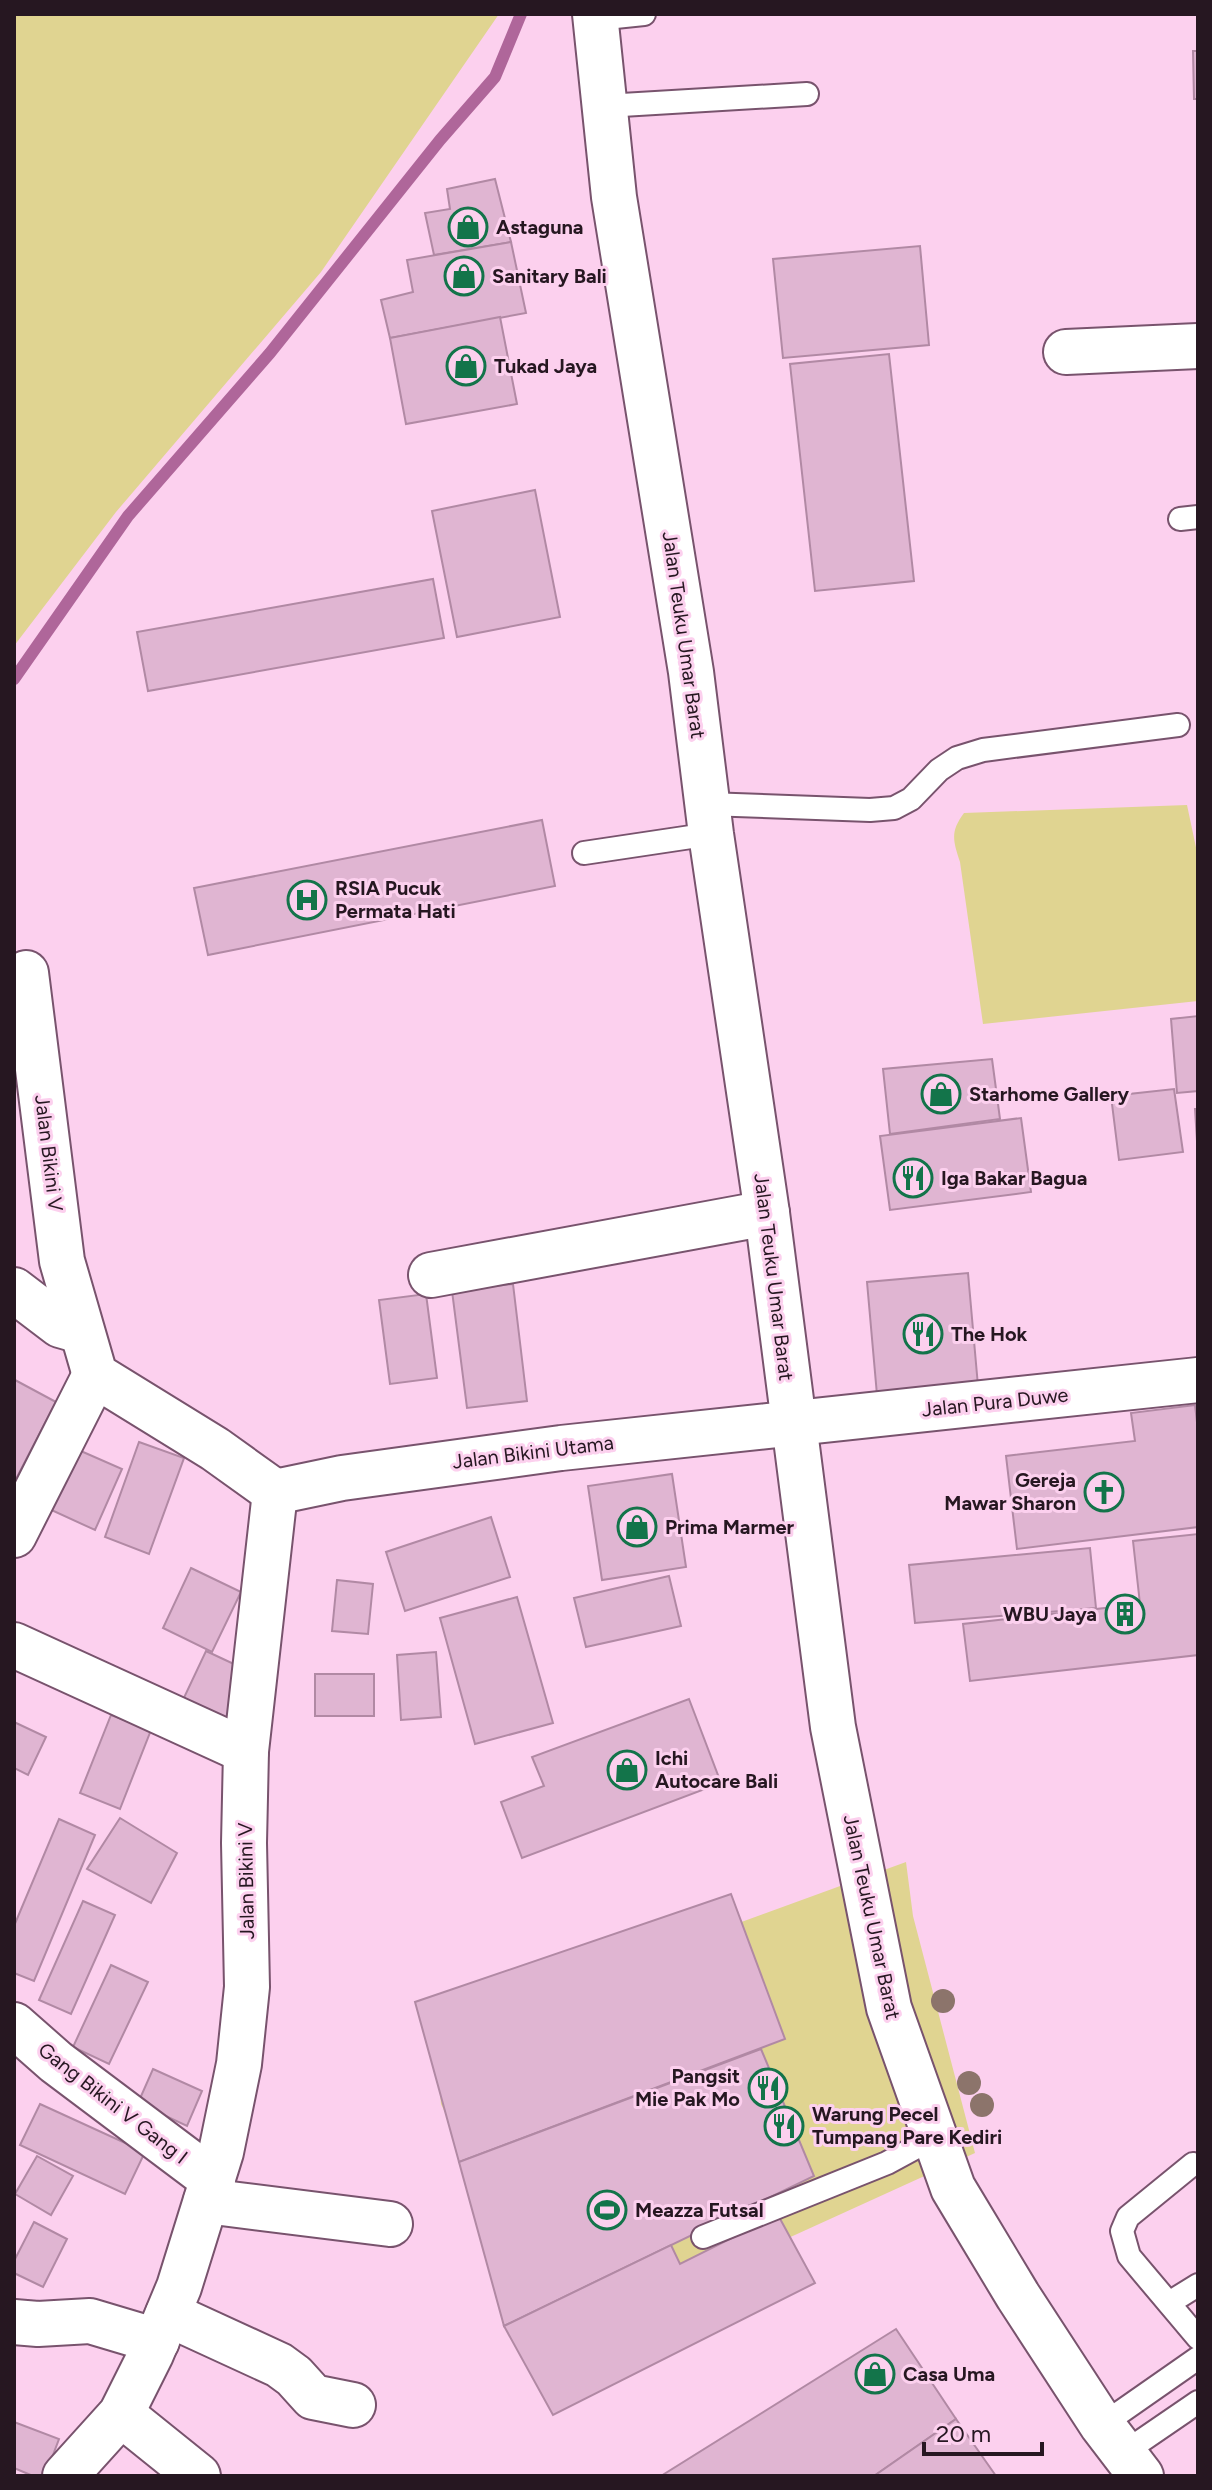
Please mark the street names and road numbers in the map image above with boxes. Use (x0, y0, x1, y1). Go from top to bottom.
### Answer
street label: Jalan Teuku Umar Barat (658, 530, 710, 740)
street label: Jalan Bikini V (30, 1093, 68, 1213)
street label: Jalan Teuku Umar Barat (749, 1172, 799, 1382)
street label: Jalan Pura Duwe (921, 1382, 1069, 1422)
street label: Jalan Bikini Utama (451, 1430, 615, 1474)
street label: Jalan Teuku Umar Barat (839, 1812, 905, 2022)
street label: Jalan Bikini V (233, 1822, 259, 1940)
street label: Gang Bikini V Gang I (34, 2037, 192, 2169)

